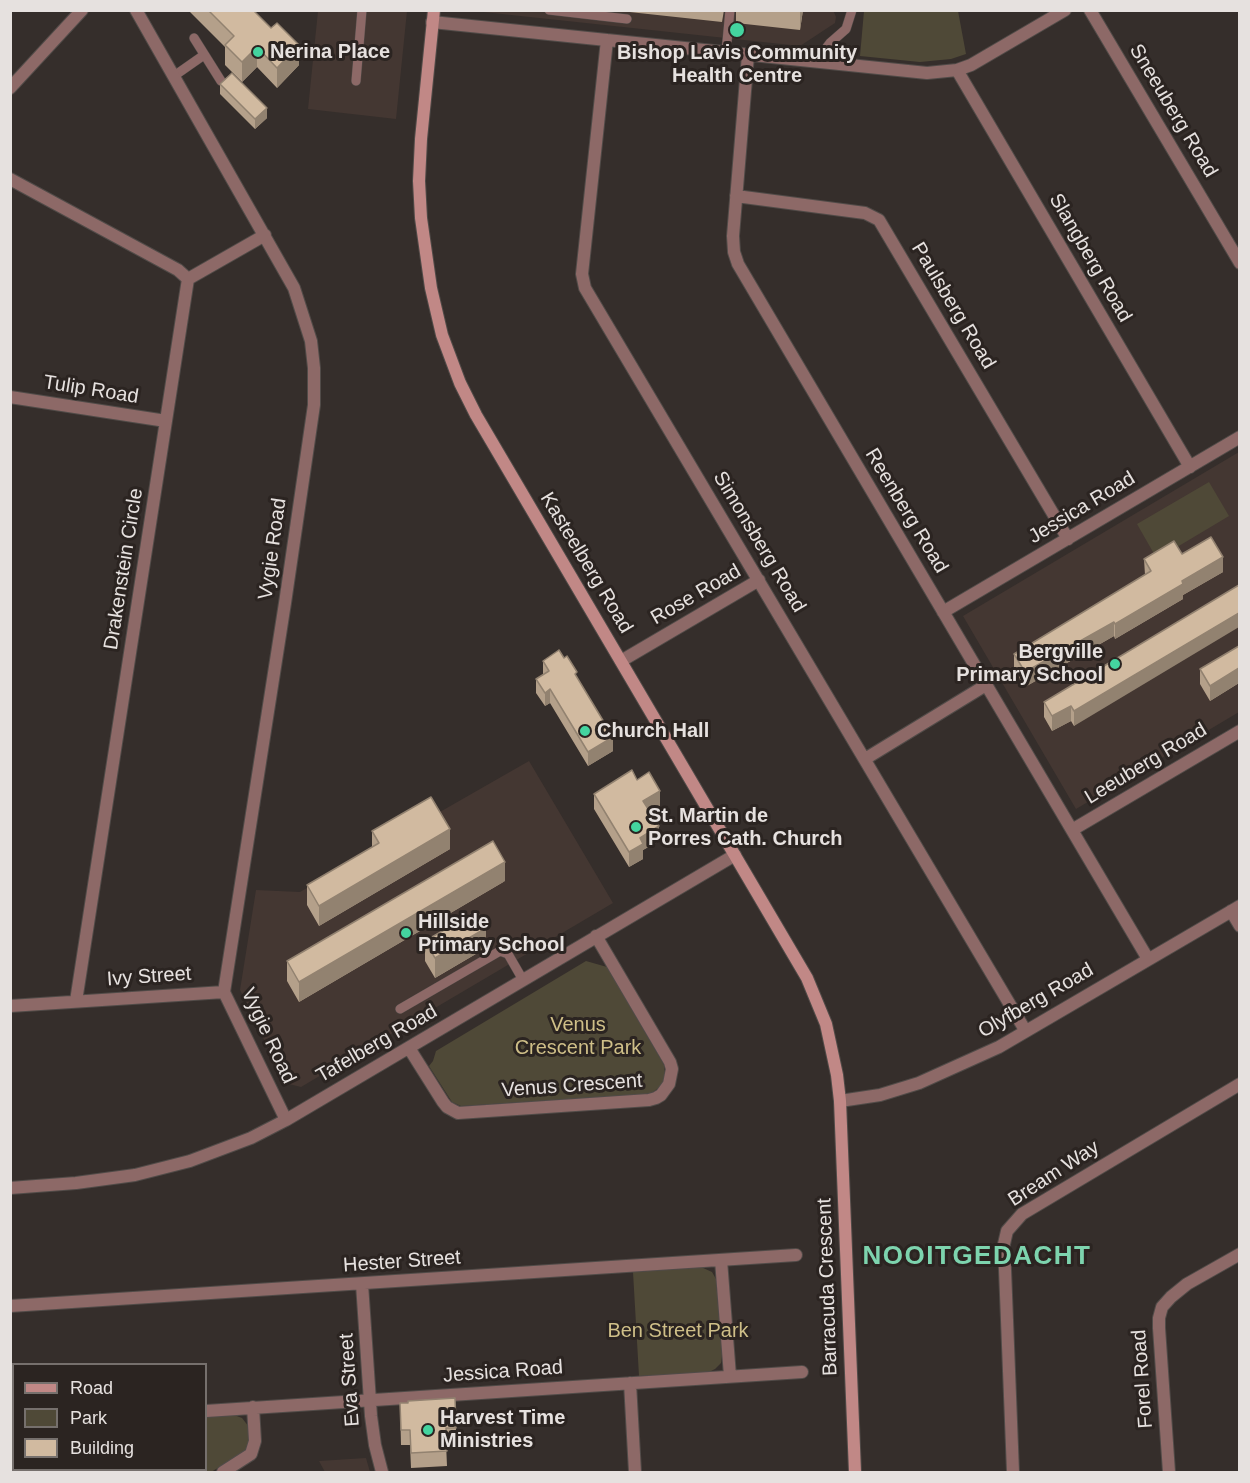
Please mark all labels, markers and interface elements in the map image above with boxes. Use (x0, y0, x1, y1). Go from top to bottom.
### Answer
marker: Bishop Lavis Community Health Centre (728, 21, 746, 39)
place label: Nerina Place (270, 40, 390, 64)
street label: Sneeuberg Road (1124, 40, 1222, 182)
place label: Bishop Lavis Community Health Centre (617, 41, 857, 88)
marker: Nerina Place (251, 45, 265, 59)
street label: Slangberg Road (1043, 189, 1137, 327)
street label: Paulsberg Road (906, 238, 1000, 374)
street label: Tulip Road (42, 371, 140, 409)
street label: Reenberg Road (859, 444, 953, 578)
street label: Simonsberg Road (707, 467, 811, 617)
street label: Jessica Road (1024, 467, 1140, 549)
street label: Drakenstein Circle (99, 486, 149, 652)
street label: Kasteelberg Road (534, 488, 638, 638)
street label: Vygie Road (254, 497, 292, 601)
street label: Rose Road (647, 560, 745, 630)
place label: Bergville Primary School (956, 640, 1103, 687)
marker: Bergville Primary School (1108, 657, 1122, 671)
street label: Leeuberg Road (1081, 718, 1211, 810)
place label: Church Hall (597, 719, 709, 743)
marker: Church Hall (578, 724, 592, 738)
place label: St. Martin de Porres Cath. Church (648, 804, 842, 851)
marker: St. Martin de Porres Cath. Church (629, 820, 643, 834)
place label: Hillside Primary School (418, 910, 565, 957)
marker: Hillside Primary School (399, 926, 413, 940)
street label: Olyfberg Road (974, 958, 1098, 1044)
street label: Ivy Street (106, 962, 192, 992)
street label: Vygie Road (235, 984, 301, 1088)
street label: Tafelberg Road (312, 1000, 442, 1088)
park label: Venus Crescent Park (515, 1013, 641, 1060)
street label: Venus Crescent (501, 1069, 643, 1103)
street label: Bream Way (1004, 1136, 1104, 1212)
street label: Barracuda Crescent (813, 1198, 843, 1376)
district label: NOOITGEDACHT (863, 1241, 1091, 1273)
street label: Hester Street (342, 1246, 462, 1278)
park label: Ben Street Park (607, 1319, 749, 1343)
street label: Forel Road (1128, 1329, 1158, 1429)
street label: Eva Street (335, 1333, 365, 1427)
street label: Jessica Road (442, 1356, 564, 1388)
legend (12, 1363, 207, 1471)
text: Road (70, 1378, 113, 1398)
place label: Harvest Time Ministries (440, 1406, 565, 1453)
text: Park (70, 1408, 107, 1428)
marker: Harvest Time Ministries (421, 1423, 435, 1437)
text: Building (70, 1438, 134, 1458)

